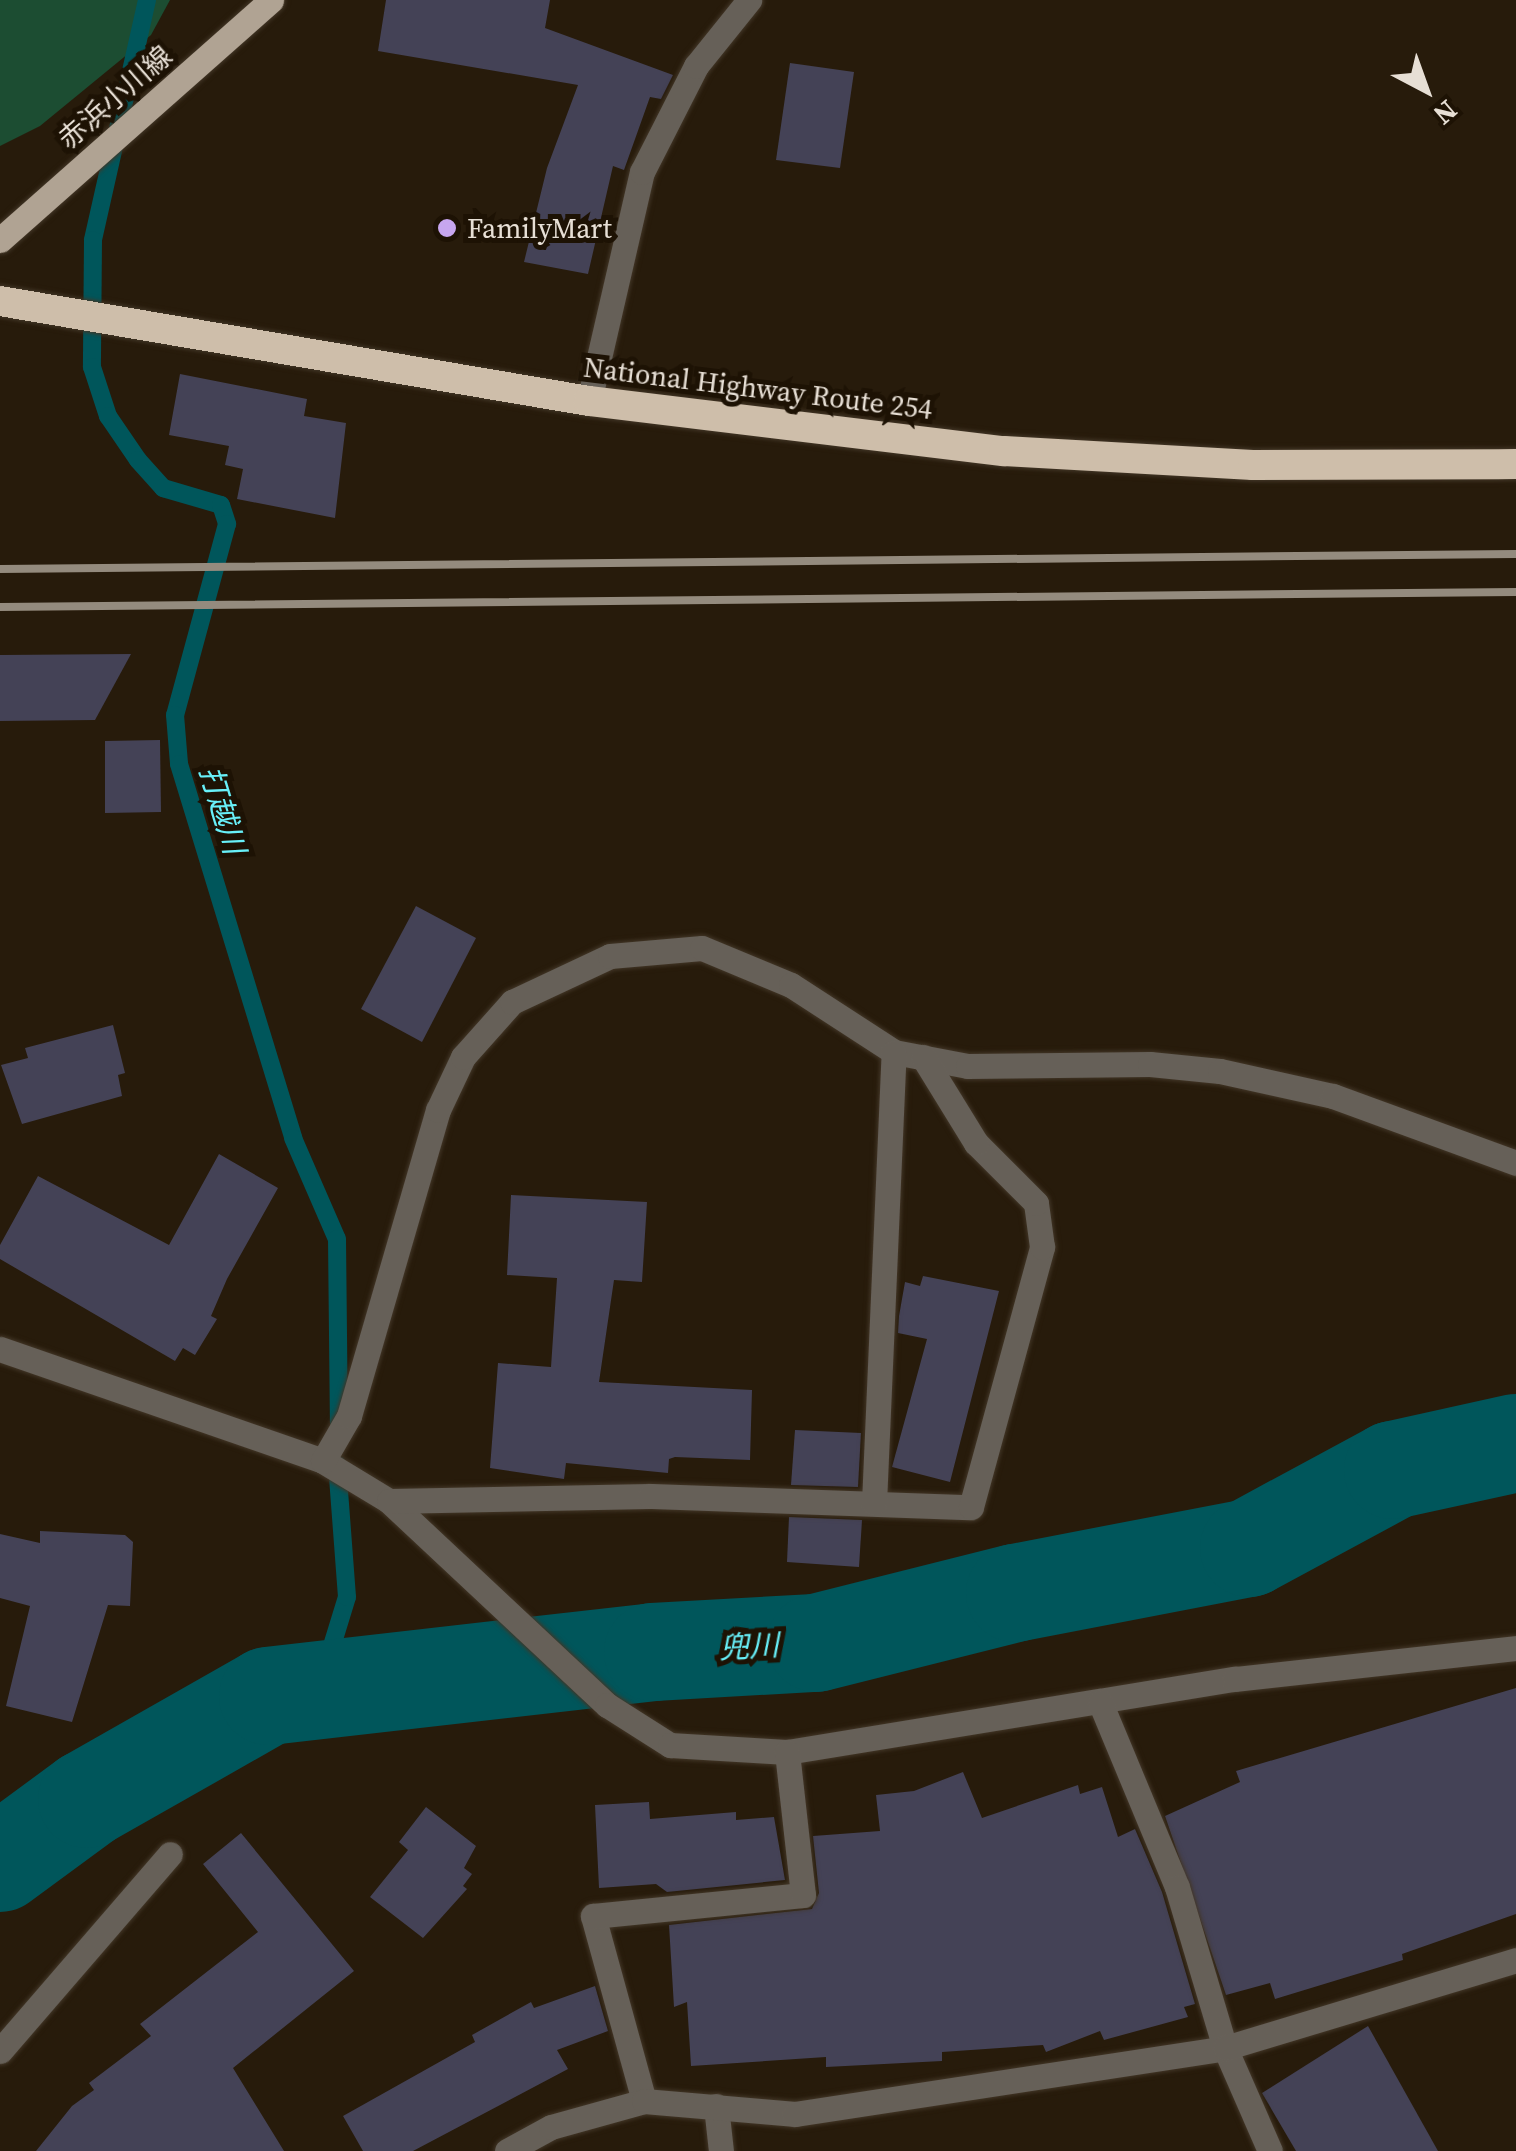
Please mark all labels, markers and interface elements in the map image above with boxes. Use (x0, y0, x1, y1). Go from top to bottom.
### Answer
street label: 赤浜小川線 (51, 38, 179, 156)
north arrow (1376, 40, 1476, 140)
text: N (1426, 92, 1466, 134)
place label: FamilyMart (467, 211, 612, 245)
marker: FamilyMart (436, 217, 458, 239)
street label: National Highway Route 254 (582, 350, 934, 426)
water label: 打越川 (192, 762, 252, 858)
water label: 兜川 (718, 1627, 780, 1667)

